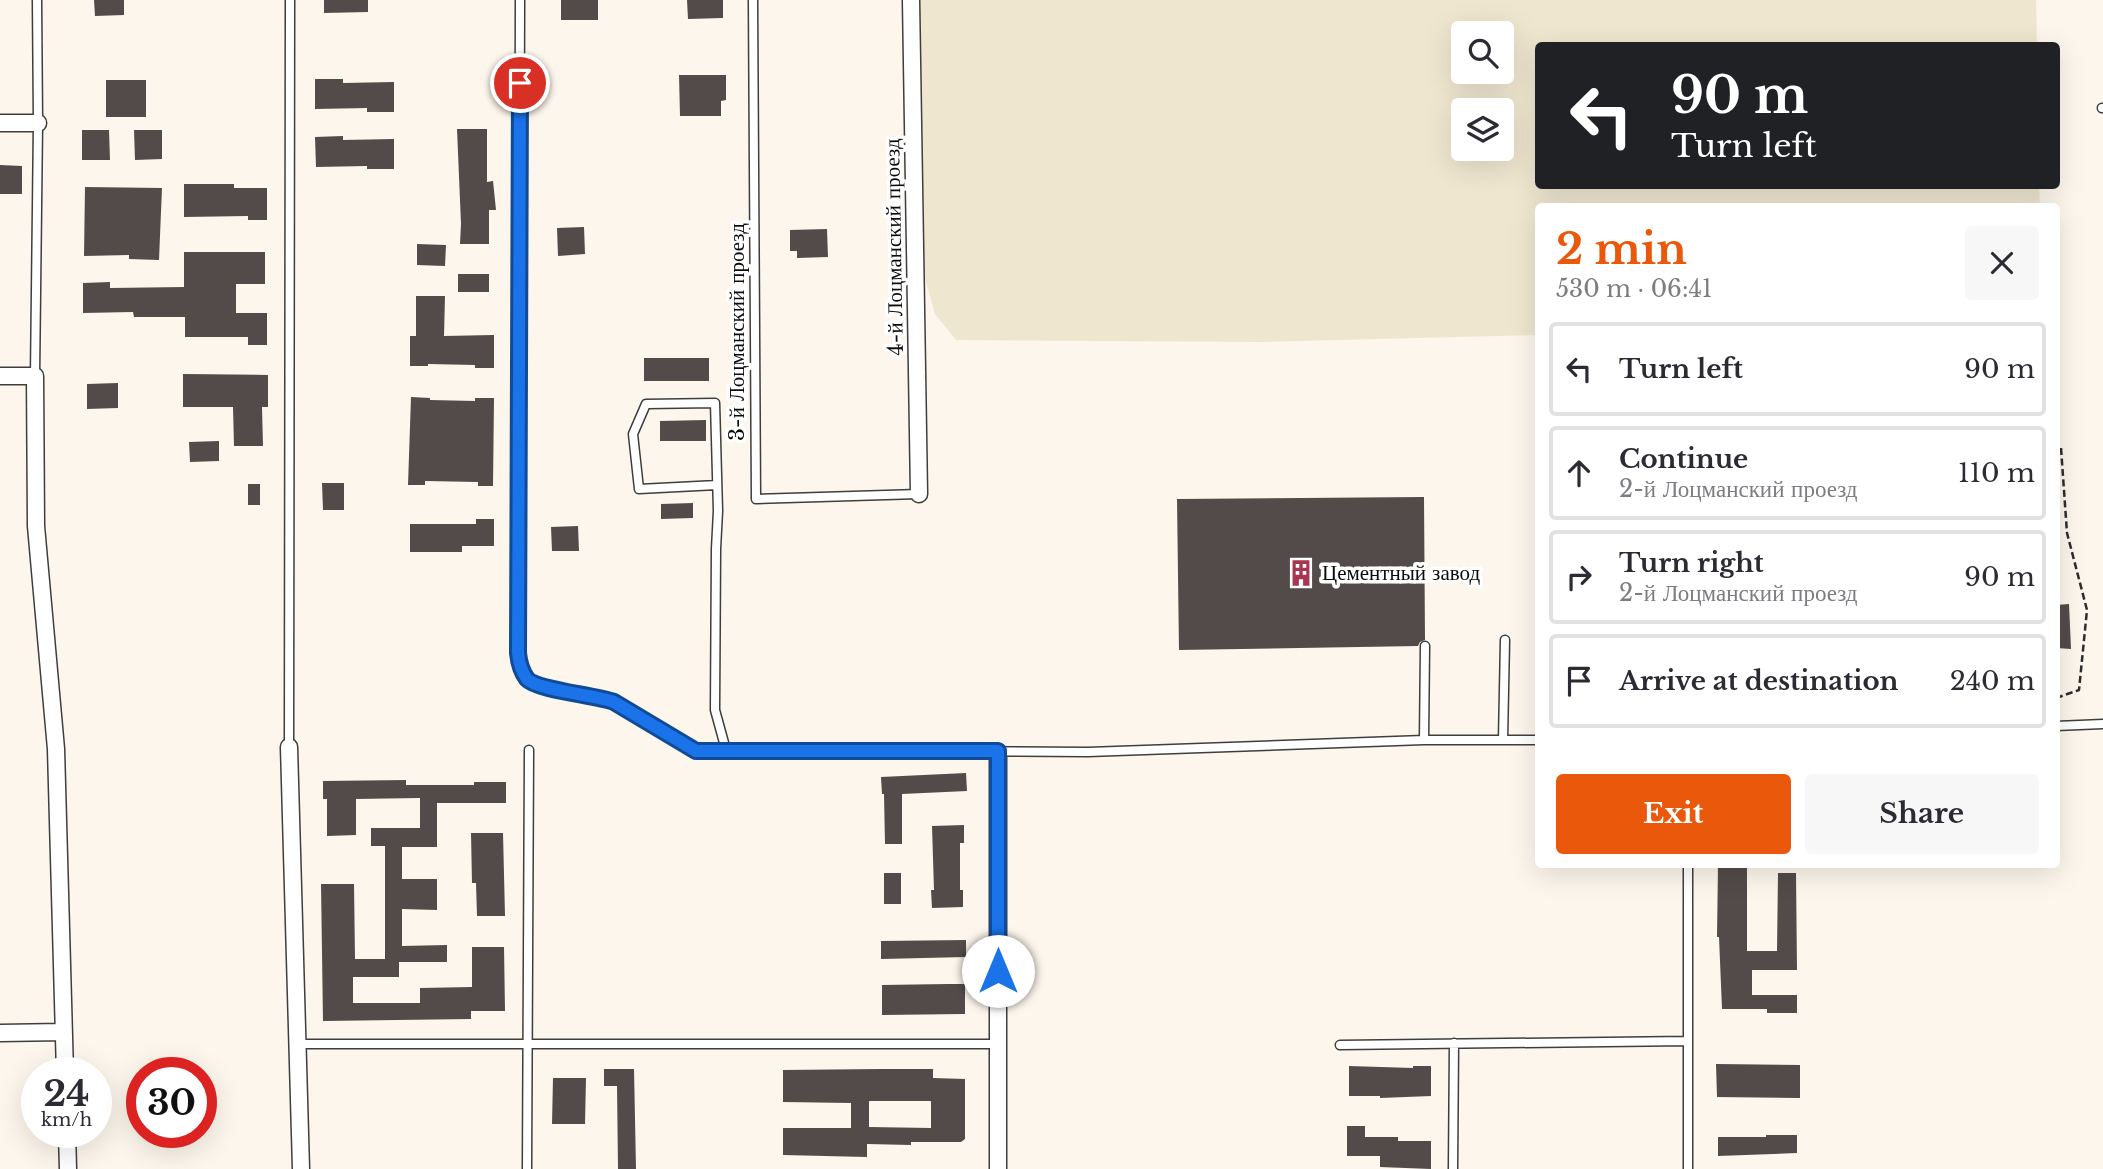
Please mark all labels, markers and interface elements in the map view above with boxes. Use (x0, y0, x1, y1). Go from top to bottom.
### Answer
map controls (1451, 21, 1514, 161)
button: search (1451, 21, 1514, 84)
pin (490, 53, 550, 113)
icon: arrive (501, 64, 539, 102)
text: 90 m (1671, 65, 1808, 126)
icon: left (1556, 70, 1647, 161)
button: layers (1451, 98, 1514, 161)
text: Turn left (1671, 126, 1817, 166)
street label: 4-й Лоцманский проезд (879, 138, 909, 356)
street label: 3-й Лоцманский проезд (724, 223, 750, 441)
text: 2 min (1556, 223, 1687, 275)
button: close (1965, 226, 2039, 300)
text: 530 m · 06:41 (1556, 275, 1712, 303)
icon: left (1560, 350, 1598, 388)
text: Turn left (1619, 353, 1743, 385)
text: 90 m (1964, 353, 2035, 385)
text: Continue (1619, 443, 1748, 475)
icon: ahead (1560, 454, 1598, 492)
text: 110 m (1958, 457, 2035, 489)
text: 2-й Лоцманский проезд (1619, 475, 1858, 503)
text: Turn right (1619, 547, 1764, 579)
building icon: Цементный завод (1286, 558, 1316, 588)
icon: right (1560, 558, 1598, 596)
place label: Цементный завод (1322, 560, 1480, 586)
text: 90 m (1964, 561, 2035, 593)
text: 2-й Лоцманский проезд (1619, 579, 1858, 607)
icon: arrive (1560, 662, 1598, 700)
text: Arrive at destination (1619, 665, 1899, 697)
text: 240 m (1950, 665, 2035, 697)
button: Exit (1556, 774, 1791, 854)
button: Share (1805, 774, 2039, 854)
position arrow (961, 934, 1035, 1008)
speed limit sign: 30 (126, 1057, 217, 1148)
text: 24 (43, 1072, 90, 1115)
text: km/h (41, 1109, 92, 1131)

